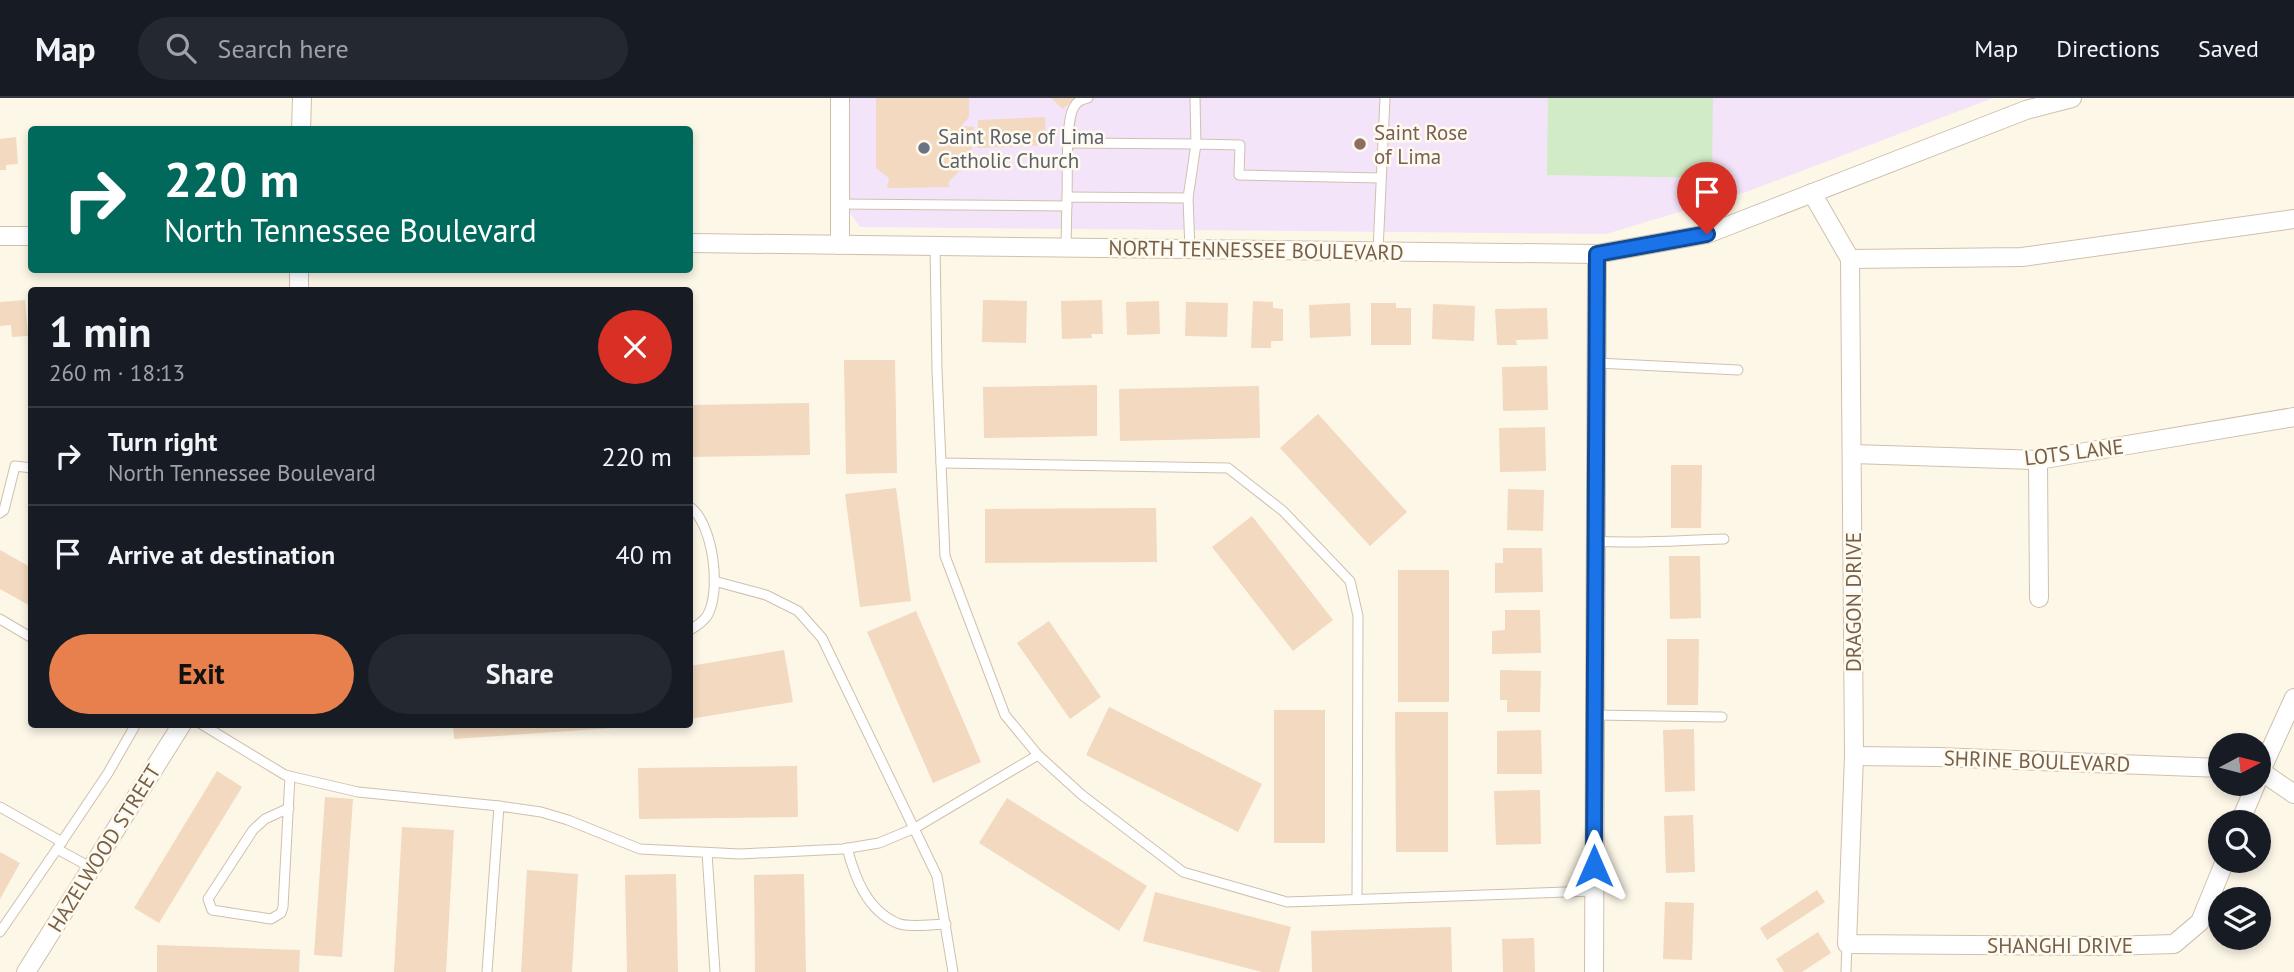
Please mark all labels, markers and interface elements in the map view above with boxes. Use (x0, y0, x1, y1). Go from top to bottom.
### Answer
search box (138, 17, 628, 80)
text: Map (35, 27, 96, 70)
icon: search (162, 29, 200, 67)
text: Search here (218, 32, 349, 65)
text: Map (1974, 33, 2018, 64)
text: Directions (2056, 33, 2160, 64)
text: Saved (2198, 33, 2259, 64)
place label: Saint Rose of Lima (1374, 119, 1468, 170)
place label: Saint Rose of Lima Catholic Church (938, 123, 1105, 174)
marker: Saint Rose of Lima (1352, 136, 1368, 152)
marker: Saint Rose of Lima Catholic Church (916, 140, 932, 156)
text: 220 m (164, 147, 299, 211)
icon: right (49, 154, 140, 245)
pin (1677, 162, 1737, 234)
icon: arrive (1688, 173, 1726, 211)
text: North Tennessee Boulevard (164, 209, 537, 251)
street label: NORTH TENNESSEE BOULEVARD (1108, 234, 1404, 266)
text: 1 min (49, 304, 151, 359)
button: close (598, 310, 672, 384)
text: 260 m · 18:13 (49, 358, 185, 387)
text: Turn right (108, 425, 217, 458)
street label: LOTS LANE (2023, 433, 2125, 471)
icon: right (49, 437, 87, 475)
text: 220 m (601, 440, 672, 473)
text: North Tennessee Boulevard (108, 458, 376, 487)
street label: DRAGON DRIVE (1840, 532, 1867, 672)
icon: arrive (49, 535, 87, 573)
text: Arrive at destination (108, 538, 335, 571)
text: 40 m (616, 538, 672, 571)
button: Exit (49, 634, 354, 714)
button: Share (368, 634, 672, 714)
north arrow (2208, 733, 2272, 796)
map controls (2208, 733, 2271, 950)
street label: SHRINE BOULEVARD (1943, 744, 2131, 778)
street label: HAZELWOOD STREET (42, 759, 167, 937)
button: search (2208, 810, 2271, 873)
position arrow (1557, 829, 1631, 903)
button: layers (2208, 887, 2271, 950)
street label: SHANGHI DRIVE (1987, 932, 2133, 959)

